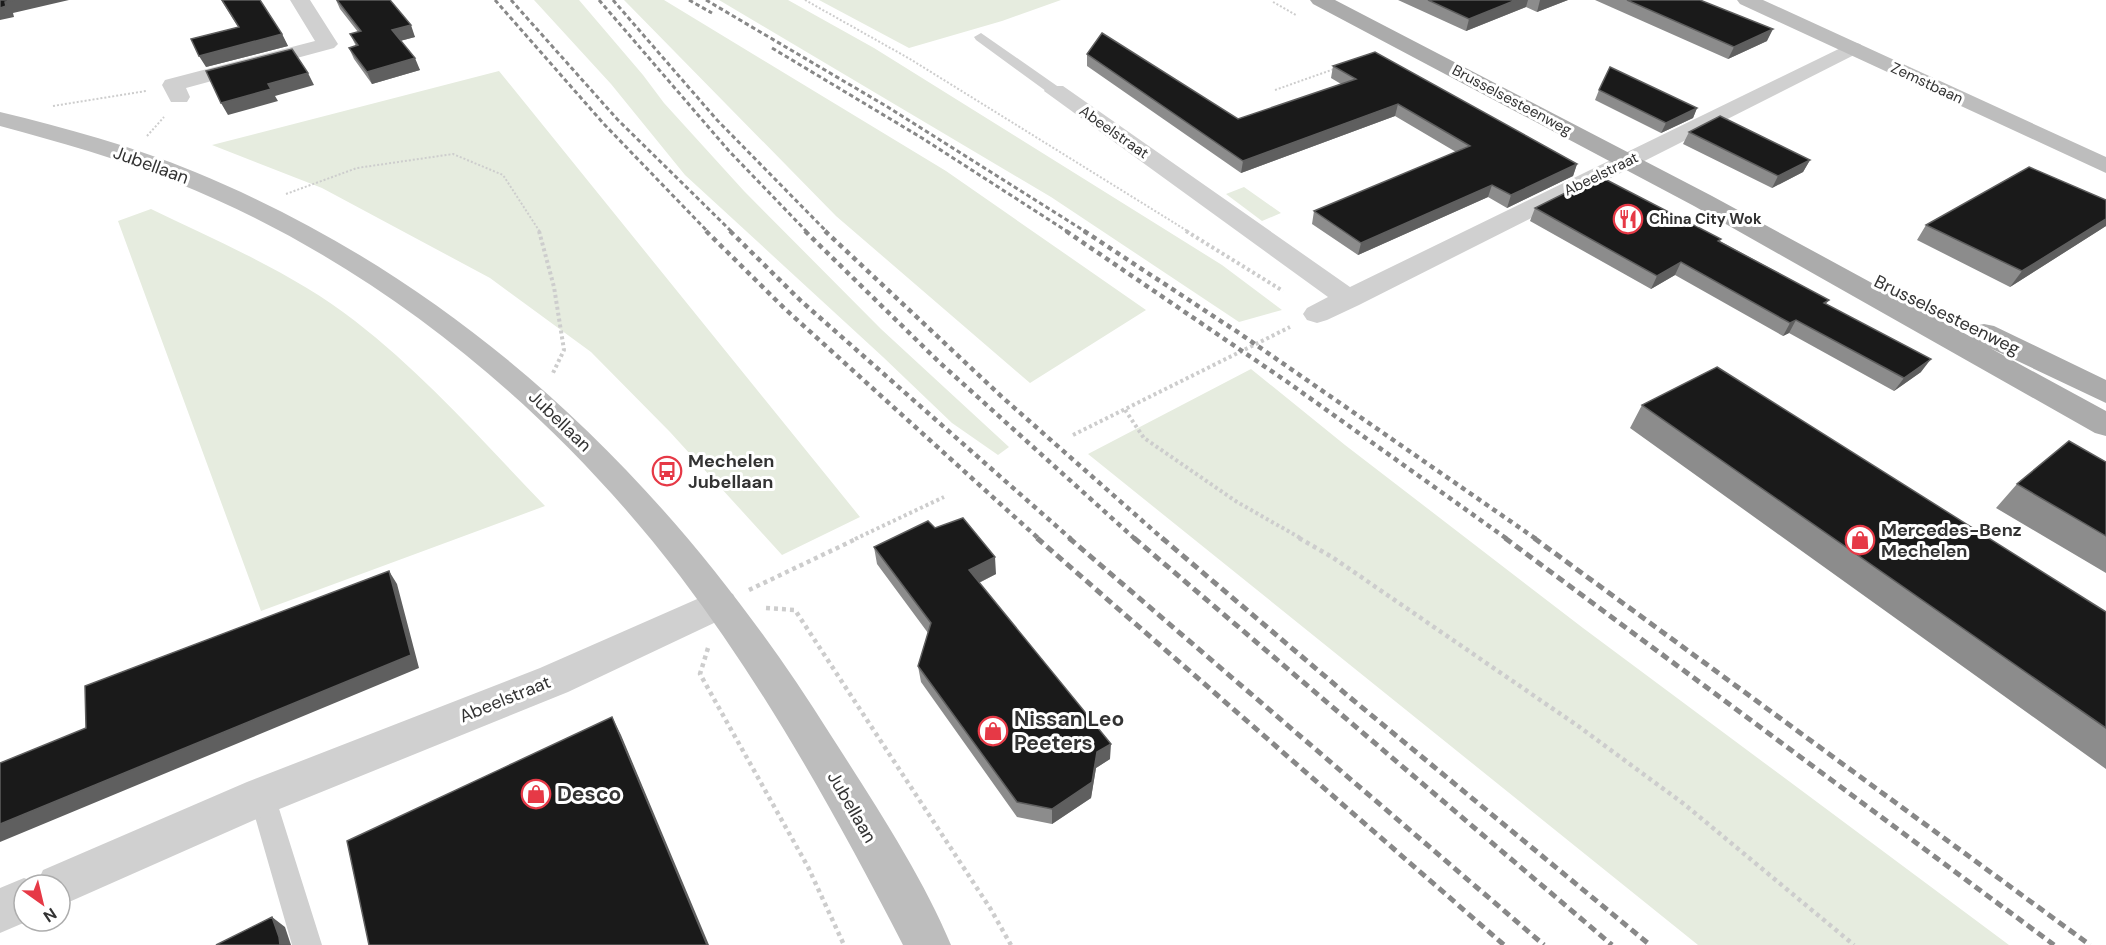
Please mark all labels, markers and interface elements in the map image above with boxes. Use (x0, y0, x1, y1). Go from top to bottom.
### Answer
street label: Zemstbaan (1888, 58, 1966, 108)
street label: Brusselsesteenweg (1449, 60, 1575, 140)
street label: Abeelstraat (1075, 101, 1153, 163)
street label: Jubellaan (110, 140, 192, 190)
street label: Abeelstraat (1561, 147, 1642, 201)
restaurant icon: China City Wok (1612, 203, 1644, 235)
place label: China City Wok (1649, 209, 1762, 229)
street label: Brusselsesteenweg (1870, 269, 2024, 361)
street label: Jubellaan (523, 385, 597, 457)
place label: Mechelen Jubellaan (688, 449, 774, 494)
bus stop icon: Mechelen Jubellaan (651, 455, 683, 487)
place label: Mercedes-Benz Mechelen (1881, 518, 2022, 563)
shop icon: Mercedes-Benz Mechelen (1844, 524, 1876, 556)
street label: Abeelstraat (456, 670, 554, 728)
place label: Nissan Leo Peeters (1014, 705, 1124, 757)
shop icon: Nissan Leo Peeters (977, 715, 1009, 747)
street label: Jubellaan (822, 767, 882, 847)
shop icon: Desco (520, 778, 552, 810)
place label: Desco (557, 780, 621, 808)
north arrow (12, 873, 72, 933)
text: N (39, 903, 61, 927)

